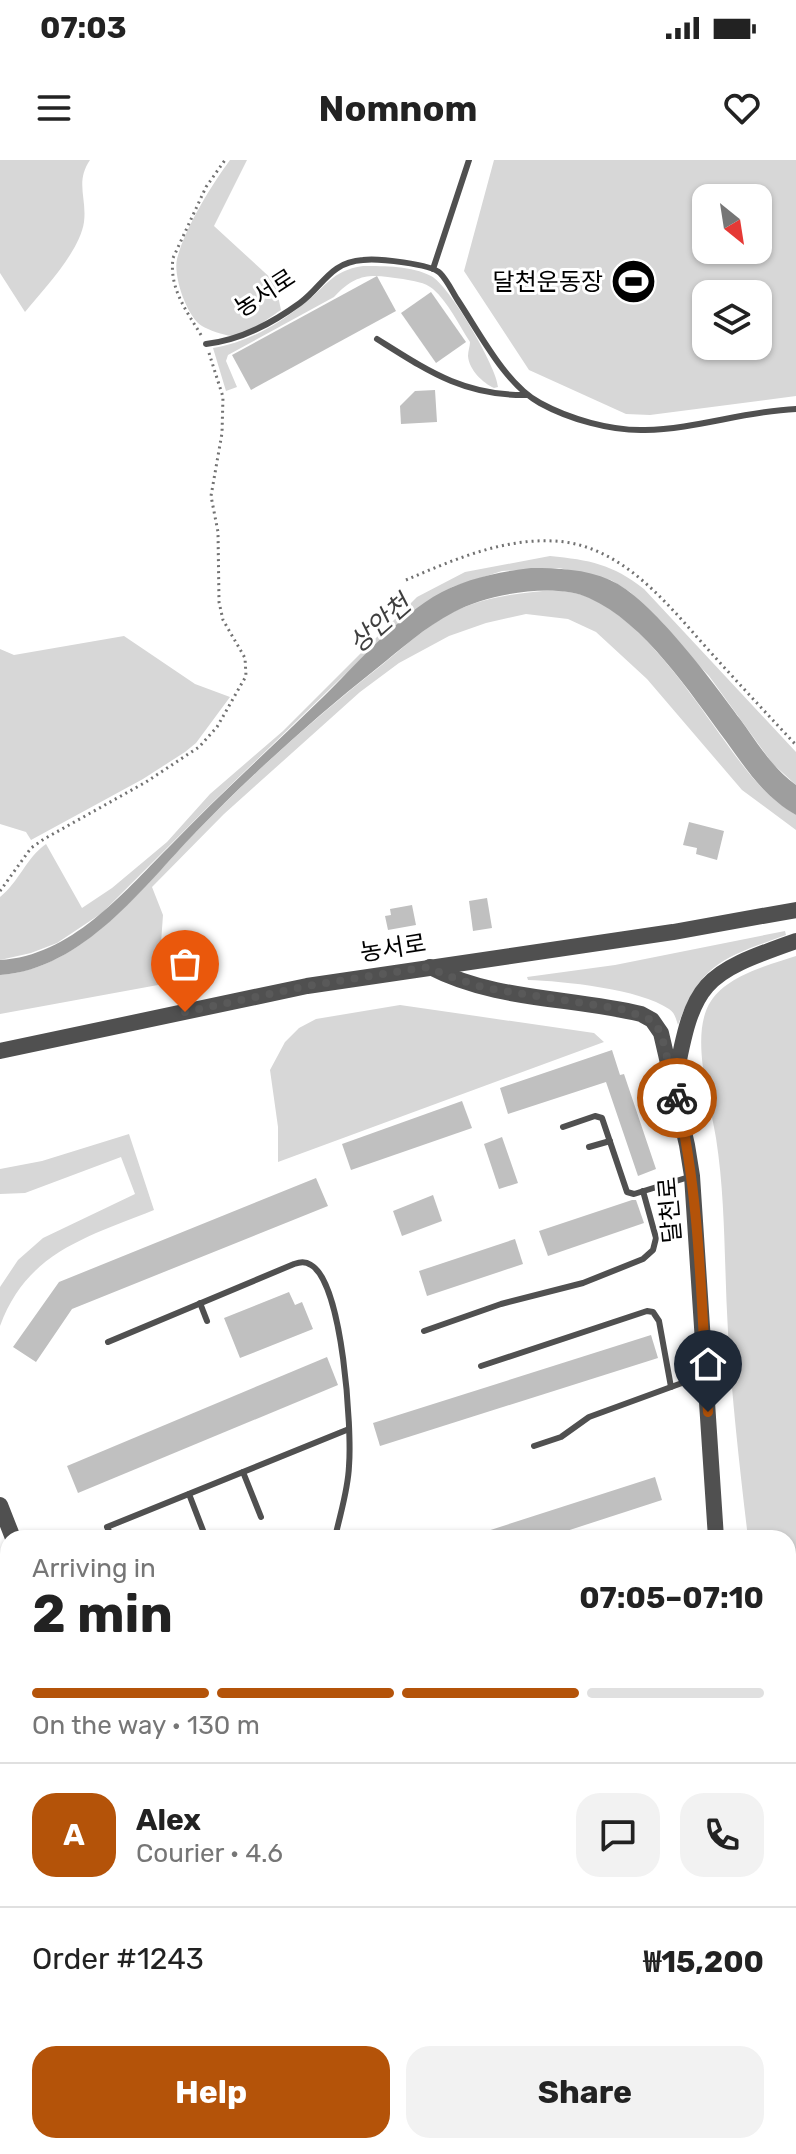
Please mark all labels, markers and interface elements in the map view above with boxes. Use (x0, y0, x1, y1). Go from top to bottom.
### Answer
text: 07:03 (40, 10, 127, 46)
icon: menu (32, 86, 76, 130)
icon: heart (720, 86, 764, 130)
text: Nomnom (319, 87, 477, 130)
north arrow (692, 184, 772, 264)
map controls (692, 184, 772, 360)
sports icon: 달천운동장 (610, 258, 658, 306)
street label: 농서로 (230, 263, 300, 323)
place label: 달천운동장 (493, 268, 603, 296)
button: layers (692, 280, 772, 360)
water label: 상안천 (343, 587, 420, 659)
street label: 농서로 (358, 929, 428, 967)
pin (151, 930, 219, 1012)
icon: bag (163, 942, 207, 986)
courier (637, 1058, 717, 1138)
icon: bike (655, 1076, 699, 1120)
street label: 달천로 (653, 1176, 687, 1244)
pin (674, 1330, 742, 1412)
icon: home (686, 1342, 730, 1386)
text: Arriving in (32, 1553, 156, 1584)
text: 07:05–07:10 (579, 1580, 764, 1616)
text: 2 min (32, 1583, 173, 1645)
text: On the way · 130 m (32, 1710, 260, 1741)
button: chat (576, 1793, 660, 1877)
button: phone (680, 1793, 764, 1877)
text: Alex (136, 1802, 201, 1838)
text: A (63, 1817, 85, 1853)
text: Courier · 4.6 (136, 1838, 283, 1869)
text: Order #1243 (32, 1941, 204, 1977)
text: ₩15,200 (643, 1944, 764, 1980)
button: Help (32, 2046, 390, 2138)
button: Share (406, 2046, 764, 2138)

